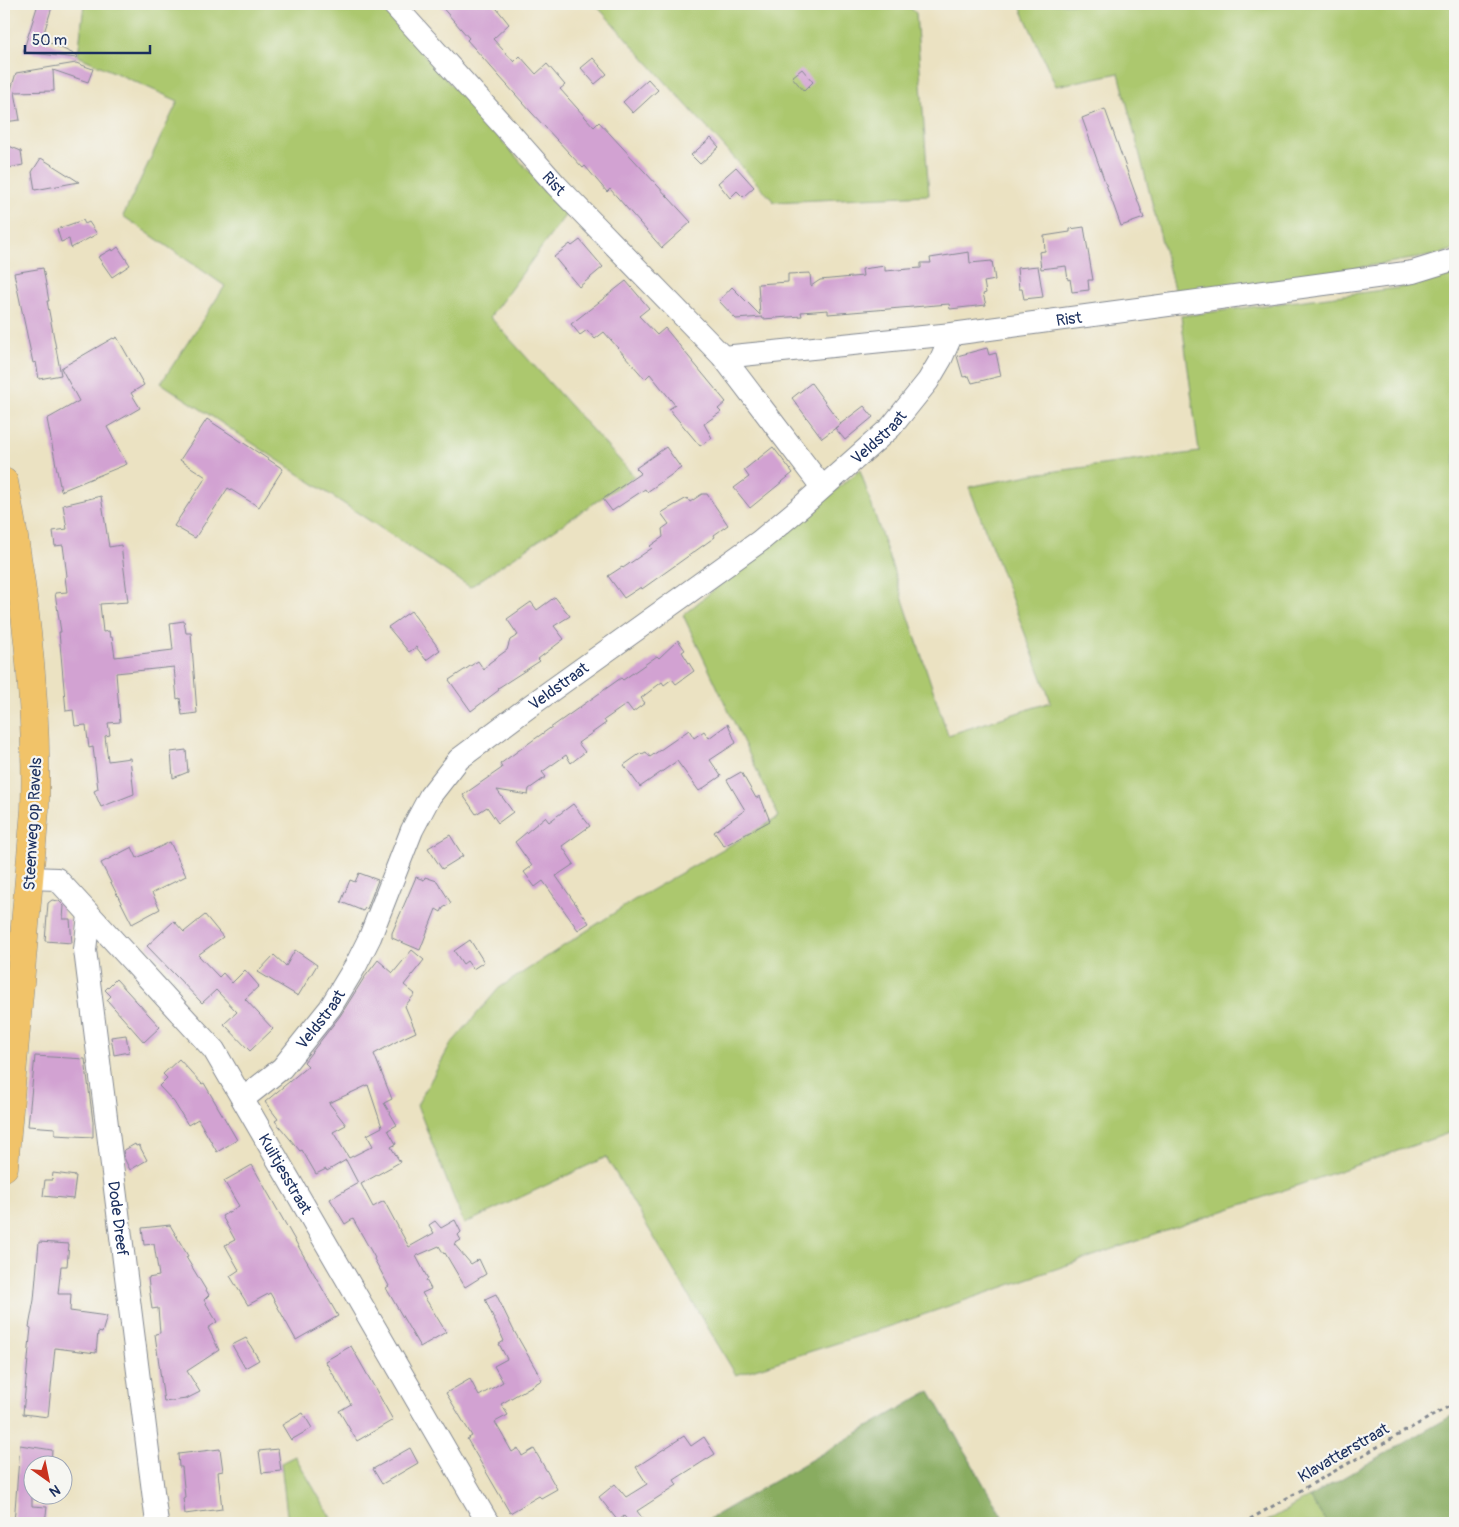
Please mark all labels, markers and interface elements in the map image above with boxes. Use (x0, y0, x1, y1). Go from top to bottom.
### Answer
scale bar (25, 22, 150, 54)
text: 50 m (32, 31, 67, 50)
street label: Rist (538, 167, 570, 200)
street label: Rist (1055, 308, 1084, 331)
street label: Veldstraat (847, 406, 912, 469)
street label: Veldstraat (525, 658, 593, 715)
street label: Steenweg op Ravels (20, 757, 46, 891)
street label: Veldstraat (292, 986, 350, 1053)
street label: Kuiltjesstraat (254, 1130, 316, 1218)
street label: Dode Dreef (103, 1180, 132, 1258)
street label: Klavatterstraat (1294, 1419, 1393, 1487)
north arrow (22, 1454, 72, 1504)
text: N (46, 1481, 63, 1500)

